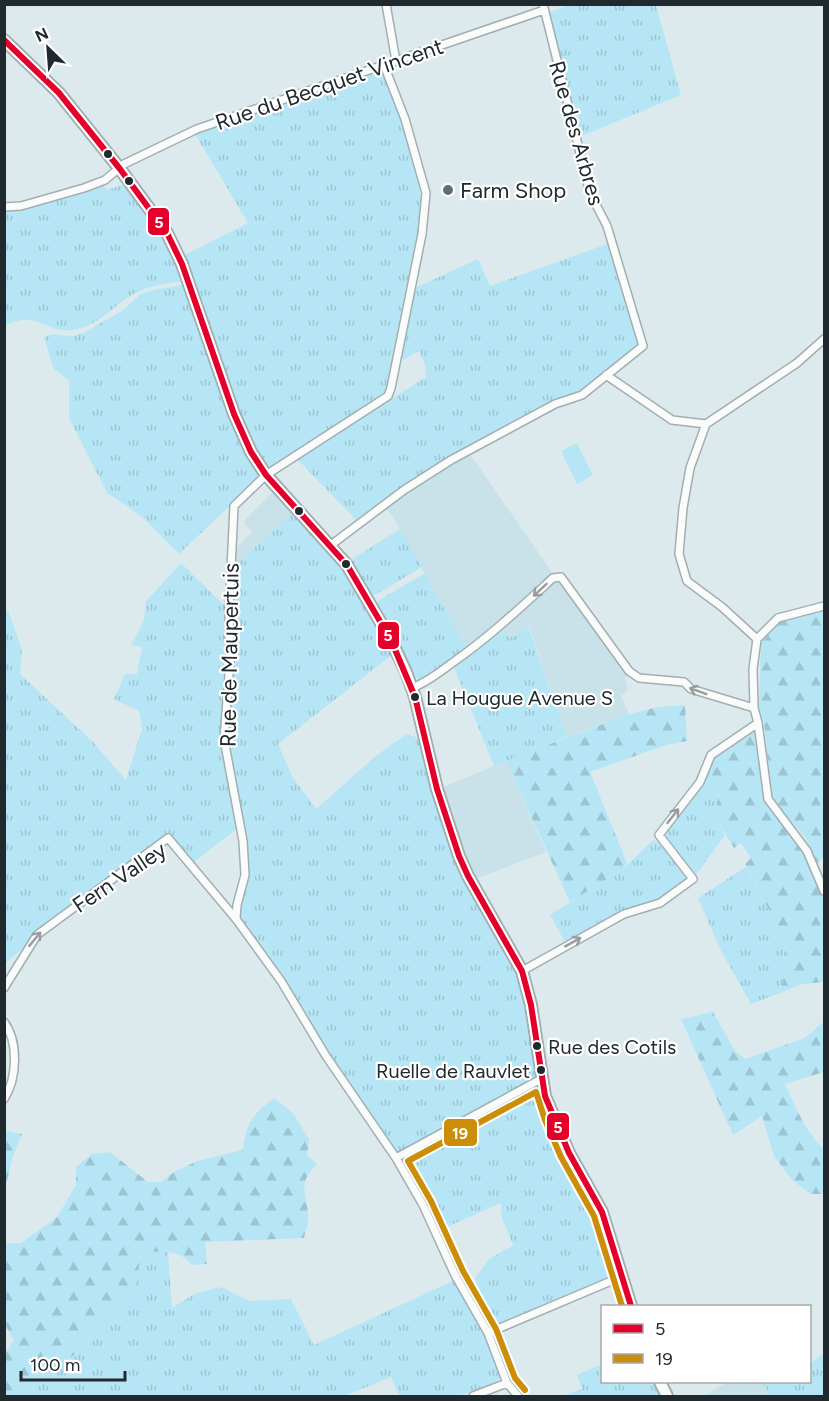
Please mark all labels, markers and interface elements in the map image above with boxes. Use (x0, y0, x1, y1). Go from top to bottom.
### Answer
north arrow (18, 18, 78, 78)
text: N (32, 24, 51, 46)
street label: Rue du Becquet Vincent (212, 33, 447, 136)
street label: Rue des Arbres (543, 58, 610, 208)
unlabelled marker (102, 148, 114, 160)
unlabelled marker (123, 175, 135, 187)
place label: Farm Shop (460, 177, 566, 204)
marker: Farm Shop (441, 183, 455, 197)
line badge: 5 (147, 207, 170, 236)
text: 5 (154, 213, 164, 232)
unlabelled marker (293, 505, 305, 517)
unlabelled marker (340, 558, 352, 570)
street label: Rue de Maupertuis (214, 563, 245, 747)
one-way arrow (533, 583, 548, 597)
line badge: 5 (377, 621, 400, 650)
text: 5 (383, 626, 393, 645)
one-way arrow (690, 684, 708, 695)
place label: La Hougue Avenue S (426, 686, 613, 710)
marker: La Hougue Avenue S (409, 691, 421, 703)
one-way arrow (667, 808, 680, 824)
street label: Fern Valley (67, 836, 172, 919)
one-way arrow (29, 931, 42, 947)
one-way arrow (564, 936, 581, 948)
place label: Rue des Cotils (548, 1035, 676, 1059)
marker: Rue des Cotils (531, 1040, 543, 1052)
place label: Ruelle de Rauvlet (376, 1059, 530, 1083)
marker: Ruelle de Rauvlet (535, 1064, 547, 1076)
line badge: 5 (546, 1112, 570, 1141)
line badge: 19 (443, 1118, 478, 1147)
text: 5 (553, 1118, 563, 1137)
text: 19 (452, 1124, 468, 1143)
legend (601, 1305, 811, 1383)
text: 5 (655, 1318, 665, 1340)
scale bar (21, 1344, 124, 1382)
text: 19 (655, 1348, 673, 1370)
text: 100 m (30, 1354, 80, 1376)

